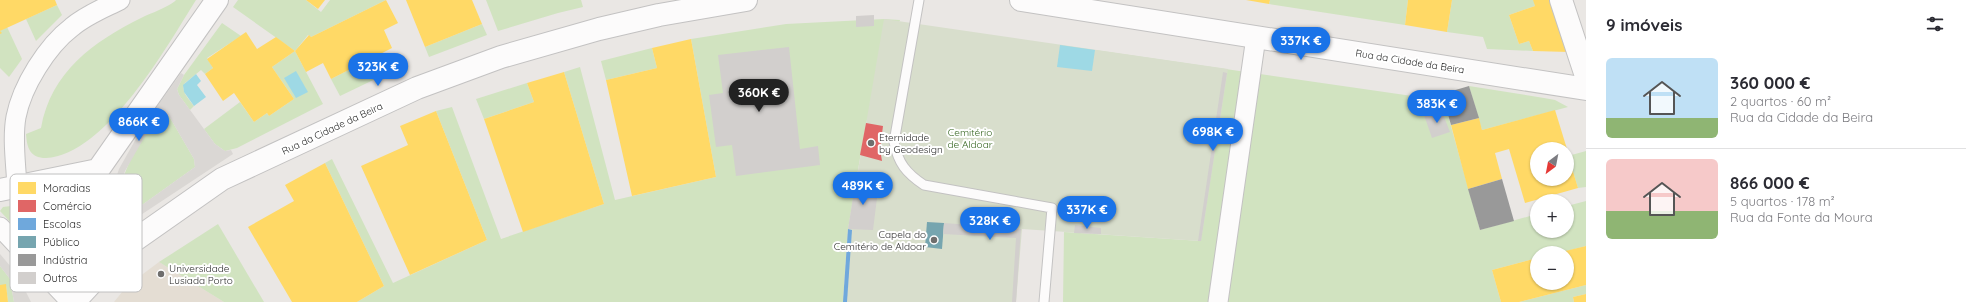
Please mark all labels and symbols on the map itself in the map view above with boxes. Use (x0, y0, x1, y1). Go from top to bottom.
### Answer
pin: 337K € (1268, 27, 1334, 61)
street label: Rua da Cidade da Beira (1355, 46, 1465, 77)
pin: 323K € (345, 53, 411, 87)
pin: 360K € (726, 79, 792, 113)
pin: 383K € (1404, 90, 1470, 124)
street label: Rua da Cidade da Beira (280, 99, 385, 158)
pin: 866K € (106, 108, 172, 142)
pin: 698K € (1180, 118, 1246, 152)
park label: Cemitério de Aldoar (947, 126, 993, 151)
place label: Eternidade by Geodesign (879, 131, 943, 156)
marker: Eternidade by Geodesign (866, 138, 876, 148)
north arrow (1530, 142, 1574, 186)
pin: 489K € (830, 172, 896, 206)
legend (10, 174, 142, 292)
text: Moradias (43, 181, 90, 195)
pin: 337K € (1054, 196, 1120, 230)
text: Comércio (43, 199, 92, 213)
pin: 328K € (957, 207, 1023, 241)
text: Escolas (43, 217, 81, 231)
place label: Capela do Cemitério de Aldoar (834, 228, 926, 253)
text: Público (43, 235, 80, 249)
marker: Capela do Cemitério de Aldoar (929, 235, 939, 245)
text: Indústria (43, 253, 87, 267)
place label: Universidade Lusiada Porto (169, 262, 233, 287)
marker: Universidade Lusiada Porto (156, 269, 166, 279)
text: Outros (43, 271, 77, 285)

